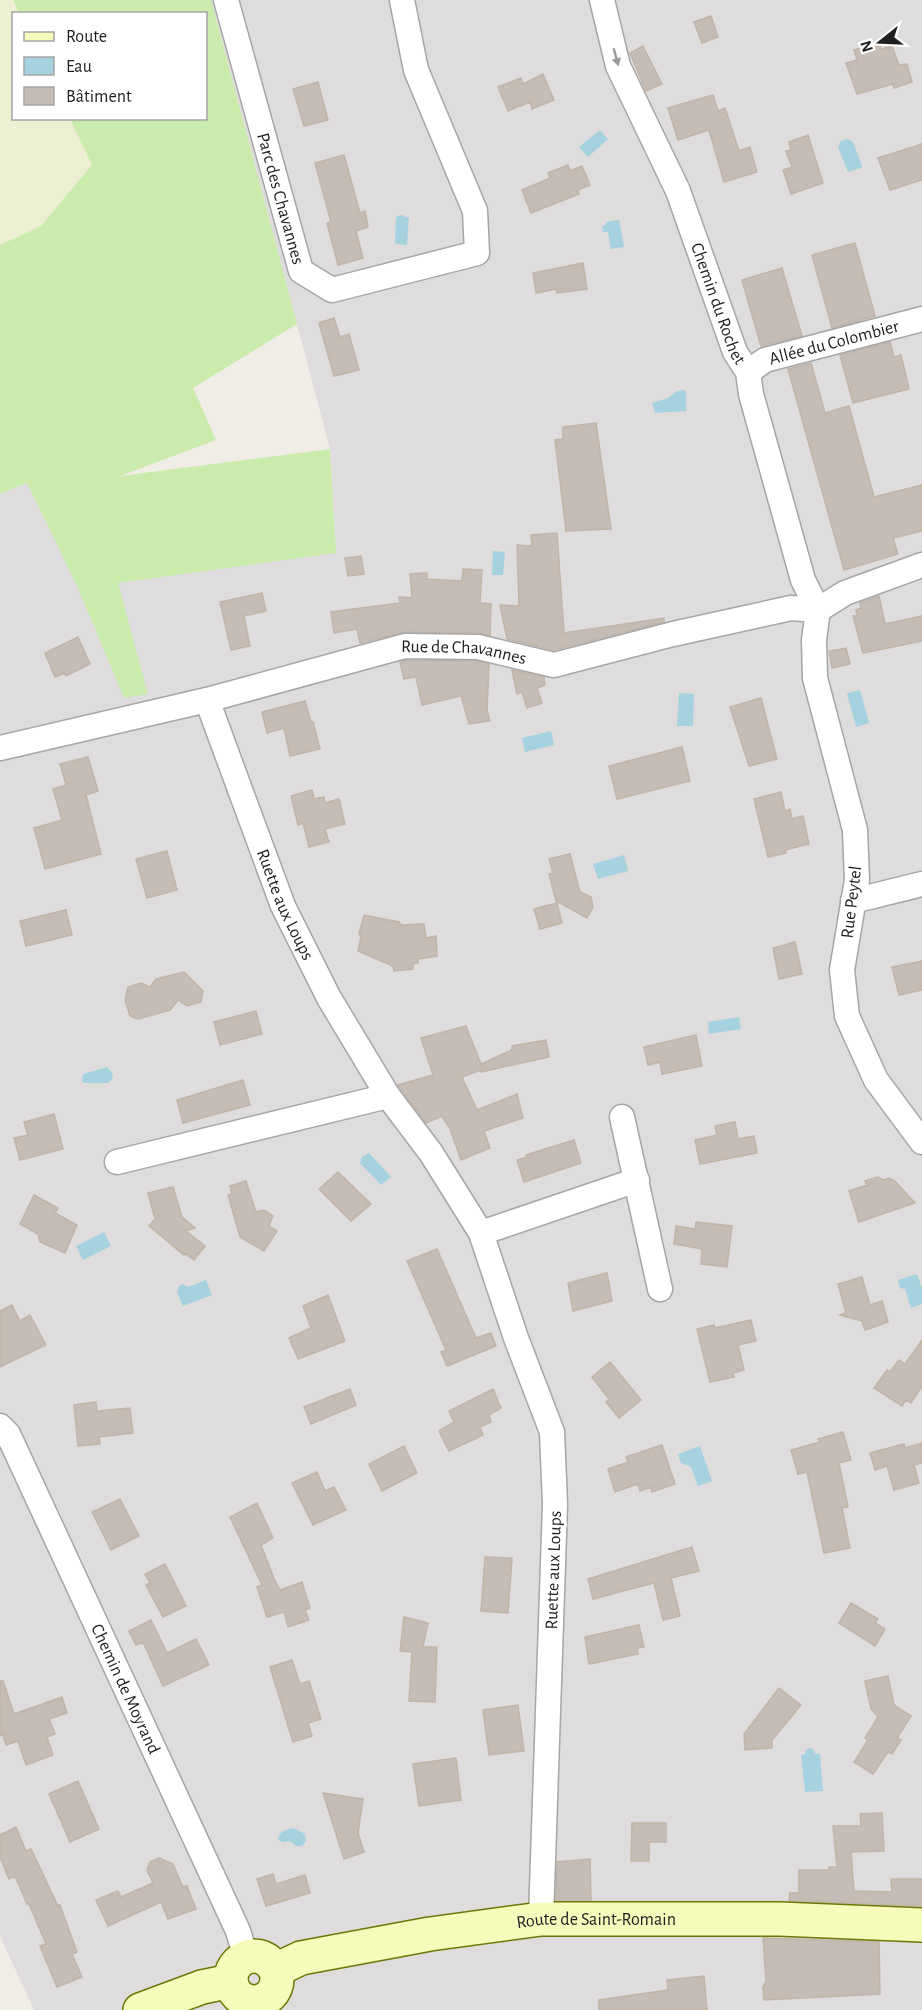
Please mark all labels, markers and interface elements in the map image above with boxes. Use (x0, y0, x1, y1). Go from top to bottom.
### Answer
legend (12, 12, 207, 120)
north arrow (850, 12, 910, 72)
text: Route (66, 28, 107, 46)
text: N (857, 39, 876, 54)
one-way arrow (612, 48, 621, 66)
text: Eau (66, 58, 92, 76)
text: Bâtiment (66, 88, 132, 106)
street label: Parc des Chavannes (253, 131, 307, 267)
street label: Chemin du Rochet (687, 241, 749, 368)
street label: Allée du Colombier (767, 317, 901, 369)
street label: Rue de Chavannes (401, 638, 528, 668)
street label: Ruette aux Loups (253, 847, 317, 963)
street label: Rue Peytel (839, 865, 865, 939)
street label: Ruette aux Loups (543, 1510, 565, 1630)
street label: Chemin de Moyrand (87, 1621, 163, 1757)
street label: Route de Saint-Romain (515, 1911, 676, 1932)

